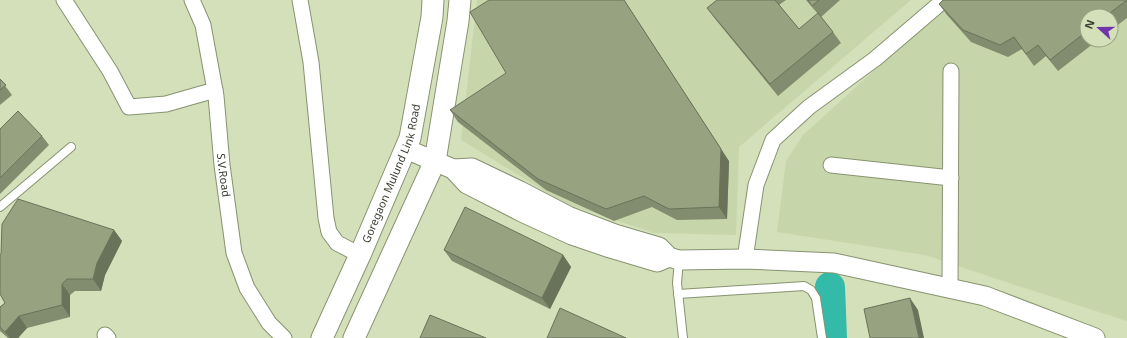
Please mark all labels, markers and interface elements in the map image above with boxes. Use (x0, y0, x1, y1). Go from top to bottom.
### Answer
north arrow (1079, 8, 1119, 48)
text: N (1081, 17, 1098, 31)
street label: Goregaon Mulund Link Road (358, 103, 423, 245)
street label: S.V.Road (214, 153, 234, 198)

